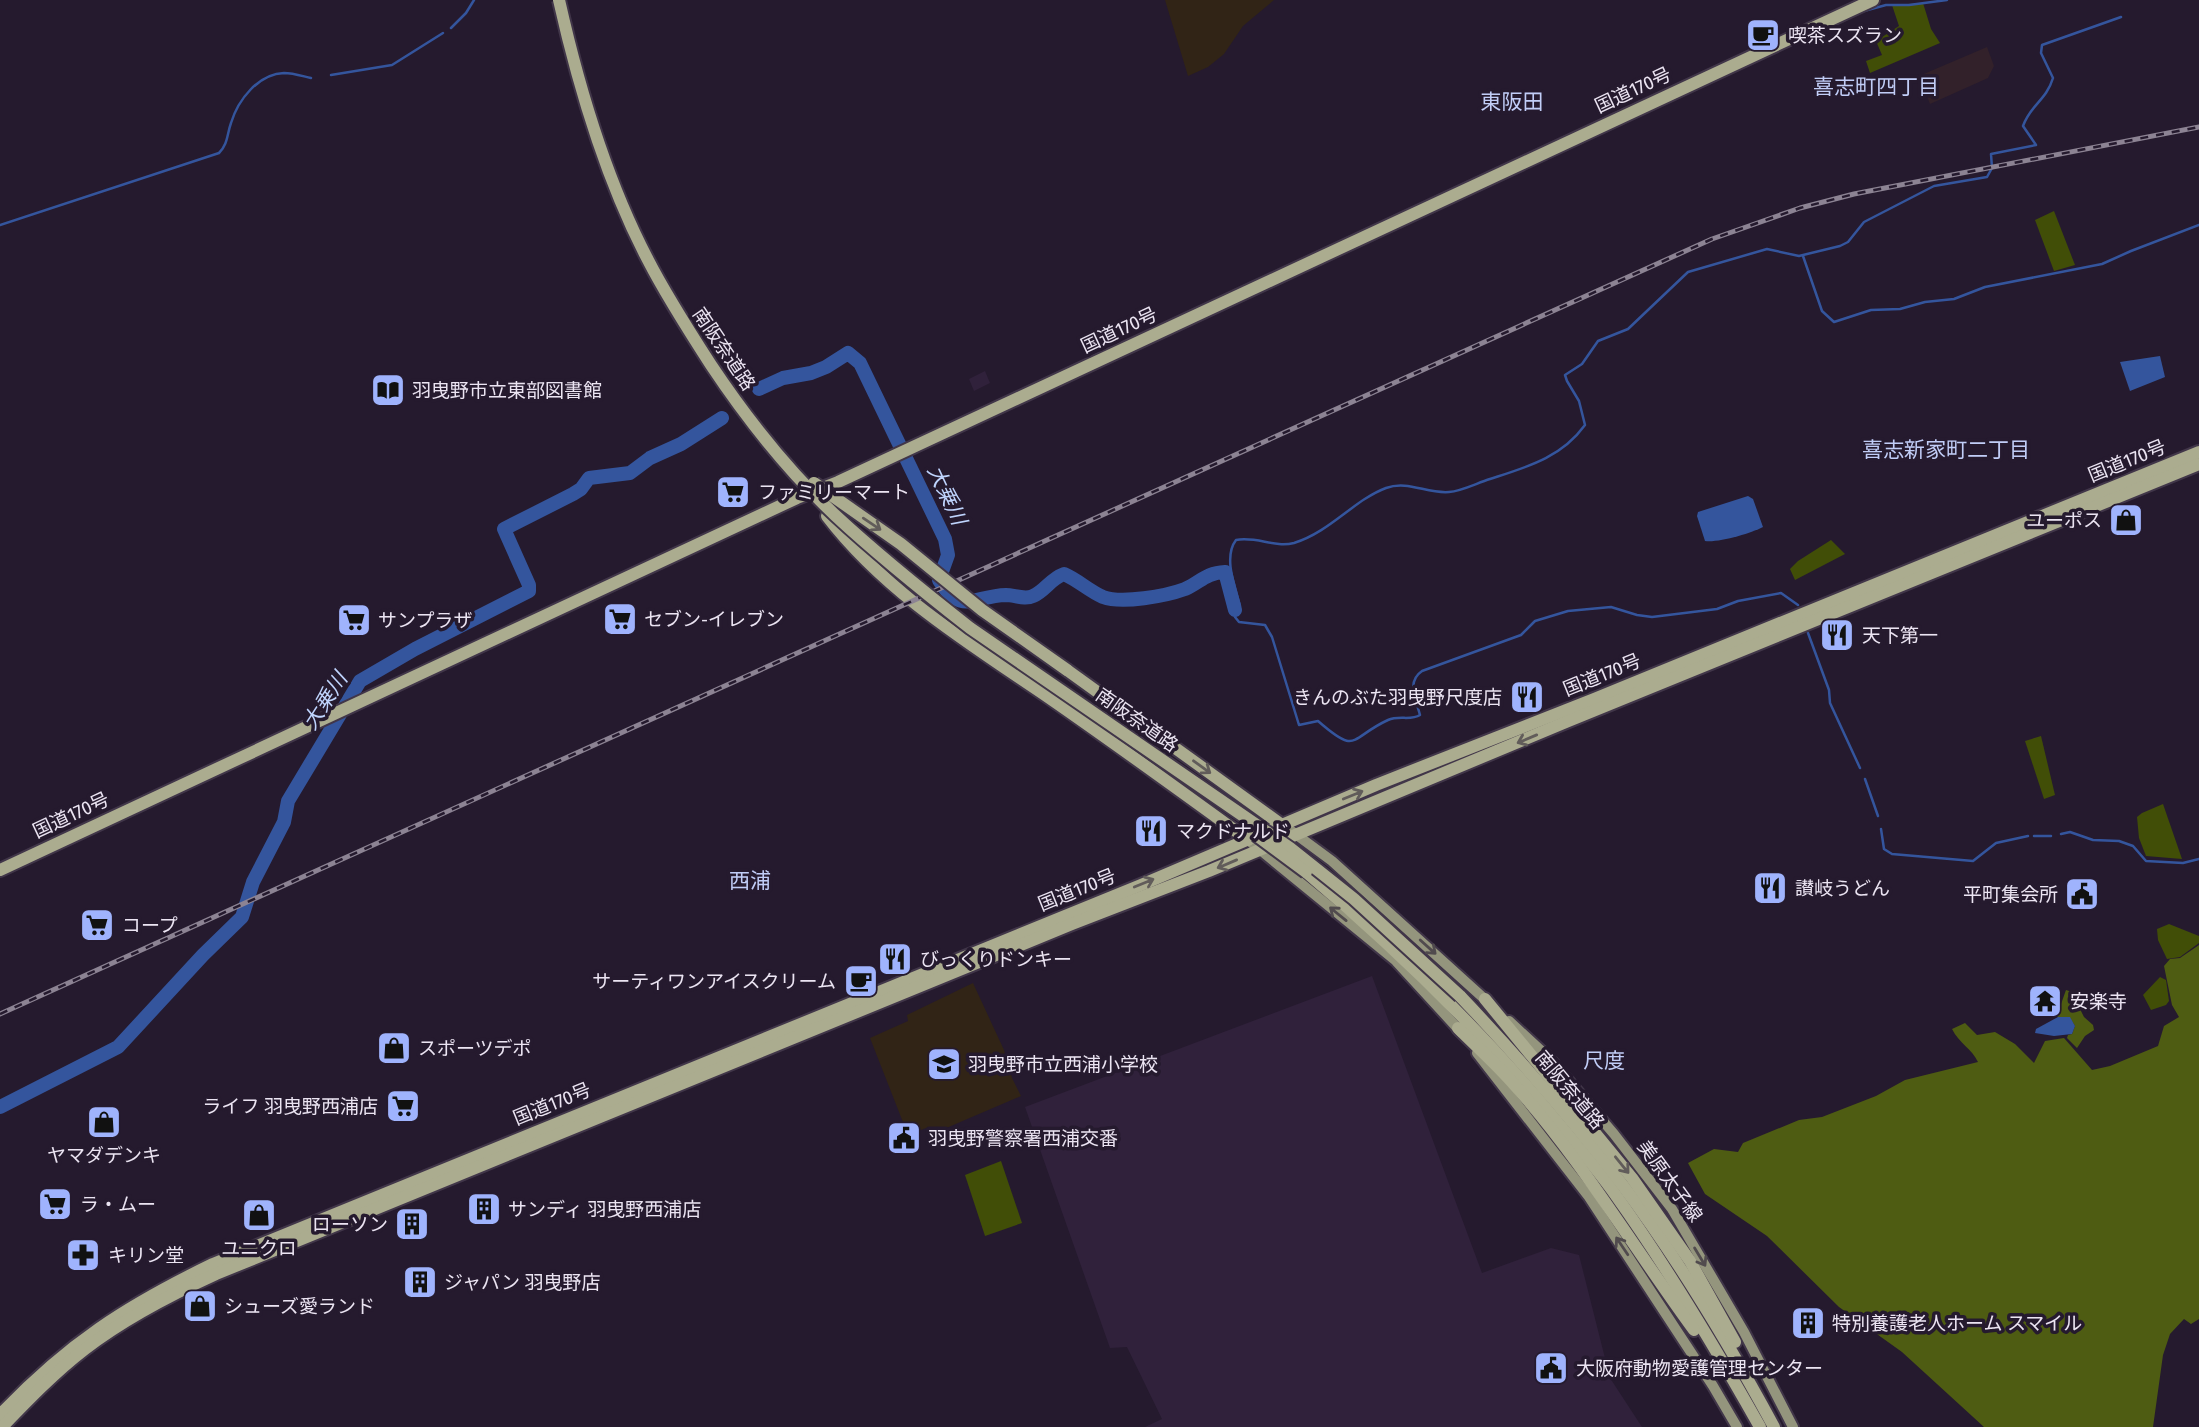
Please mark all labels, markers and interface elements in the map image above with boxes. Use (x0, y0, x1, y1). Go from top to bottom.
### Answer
cafe icon: 喫茶スズラン (1744, 16, 1782, 54)
place label: 喫茶スズラン (1788, 24, 1902, 47)
street label: 国道170号 (1591, 62, 1675, 118)
district label: 喜志町四丁目 (1813, 74, 1939, 100)
district label: 東阪田 (1481, 89, 1544, 115)
street label: 国道170号 (1077, 302, 1161, 358)
street label: 南阪奈道路 (688, 303, 760, 395)
library icon: 羽曳野市立東部図書館 (369, 371, 407, 409)
place label: 羽曳野市立東部図書館 (412, 379, 602, 402)
street label: 国道170号 (2085, 435, 2169, 487)
district label: 喜志新家町二丁目 (1862, 437, 2030, 463)
water label: 大乗川 (922, 461, 973, 531)
supermarket icon: ファミリーマート (714, 473, 752, 511)
place label: ファミリーマート (758, 481, 910, 504)
shop icon: ユーポス (2107, 501, 2145, 539)
place label: ユーポス (2026, 509, 2102, 532)
one-way arrow (862, 517, 881, 531)
supermarket icon: セブン-イレブン (601, 600, 639, 638)
supermarket icon: サンプラザ (335, 601, 373, 639)
place label: セブン-イレブン (644, 608, 784, 631)
place label: サンプラザ (378, 609, 472, 632)
restaurant icon: 天下第一 (1818, 616, 1856, 654)
place label: 天下第一 (1862, 624, 1938, 647)
street label: 国道170号 (1560, 649, 1644, 701)
water label: 大乗川 (297, 666, 354, 734)
restaurant icon: きんのぶた羽曳野尺度店 (1508, 678, 1546, 716)
street label: 南阪奈道路 (1091, 683, 1183, 757)
place label: きんのぶた羽曳野尺度店 (1293, 686, 1502, 709)
one-way arrow (1517, 733, 1539, 746)
one-way arrow (1192, 760, 1211, 774)
street label: 国道170号 (29, 787, 113, 843)
one-way arrow (1342, 788, 1364, 801)
restaurant icon: マクドナルド (1132, 812, 1170, 850)
place label: マクドナルド (1176, 820, 1290, 843)
one-way arrow (1216, 858, 1238, 871)
street label: 国道170号 (1035, 864, 1119, 916)
district label: 西浦 (729, 868, 771, 894)
restaurant icon: 讃岐うどん (1751, 869, 1789, 907)
public building icon: 平町集会所 (2063, 875, 2101, 913)
one-way arrow (1133, 876, 1154, 889)
place label: 讃岐うどん (1795, 877, 1890, 900)
place label: 平町集会所 (1963, 883, 2058, 906)
supermarket icon: コープ (78, 906, 116, 944)
one-way arrow (1329, 906, 1347, 922)
place label: コープ (122, 914, 178, 937)
one-way arrow (1419, 939, 1437, 955)
restaurant icon: びっくりドンキー (876, 940, 914, 978)
place label: びっくりドンキー (920, 948, 1072, 971)
cafe icon: サーティワンアイスクリーム (842, 962, 880, 1000)
place label: サーティワンアイスクリーム (592, 970, 836, 993)
temple icon: 安楽寺 (2026, 982, 2064, 1020)
place label: 安楽寺 (2070, 990, 2127, 1013)
shop icon: スポーツデポ (375, 1029, 413, 1067)
place label: スポーツデポ (418, 1037, 532, 1060)
school or university icon: 羽曳野市立西浦小学校 (925, 1045, 963, 1083)
street label: 南阪奈道路 (1531, 1046, 1609, 1134)
district label: 尺度 (1583, 1048, 1625, 1074)
place label: 羽曳野市立西浦小学校 (968, 1053, 1158, 1076)
street label: 国道170号 (510, 1078, 594, 1130)
supermarket icon: ライフ 羽曳野西浦店 (384, 1087, 422, 1125)
place label: ライフ 羽曳野西浦店 (203, 1095, 378, 1118)
shop icon: ヤマダデンキ (85, 1103, 123, 1141)
public building icon: 羽曳野警察署西浦交番 (885, 1119, 923, 1157)
place label: 羽曳野警察署西浦交番 (928, 1127, 1118, 1150)
street label: 美原太子線 (1633, 1136, 1707, 1226)
place label: ヤマダデンキ (47, 1144, 161, 1167)
one-way arrow (1614, 1155, 1629, 1173)
supermarket icon: ラ・ムー (36, 1185, 74, 1223)
building icon: サンディ 羽曳野西浦店 (465, 1190, 503, 1228)
place label: ラ・ムー (80, 1193, 156, 1216)
shop icon: ユニクロ (240, 1196, 278, 1234)
place label: サンディ 羽曳野西浦店 (508, 1198, 701, 1221)
building icon: ローソン (393, 1205, 431, 1243)
place label: ローソン (312, 1213, 388, 1236)
pharmacy icon: キリン堂 (64, 1236, 102, 1274)
one-way arrow (1614, 1236, 1628, 1256)
place label: ユニクロ (221, 1237, 297, 1260)
place label: キリン堂 (108, 1244, 184, 1267)
one-way arrow (1693, 1246, 1707, 1266)
building icon: ジャパン 羽曳野店 (401, 1263, 439, 1301)
place label: ジャパン 羽曳野店 (444, 1271, 600, 1294)
shop icon: シューズ愛ランド (181, 1287, 219, 1325)
place label: シューズ愛ランド (224, 1295, 375, 1318)
building icon: 特別養護老人ホーム スマイル (1789, 1304, 1827, 1342)
place label: 特別養護老人ホーム スマイル (1832, 1312, 2082, 1335)
public building icon: 大阪府動物愛護管理センター (1532, 1349, 1570, 1387)
place label: 大阪府動物愛護管理センター (1576, 1357, 1823, 1380)

